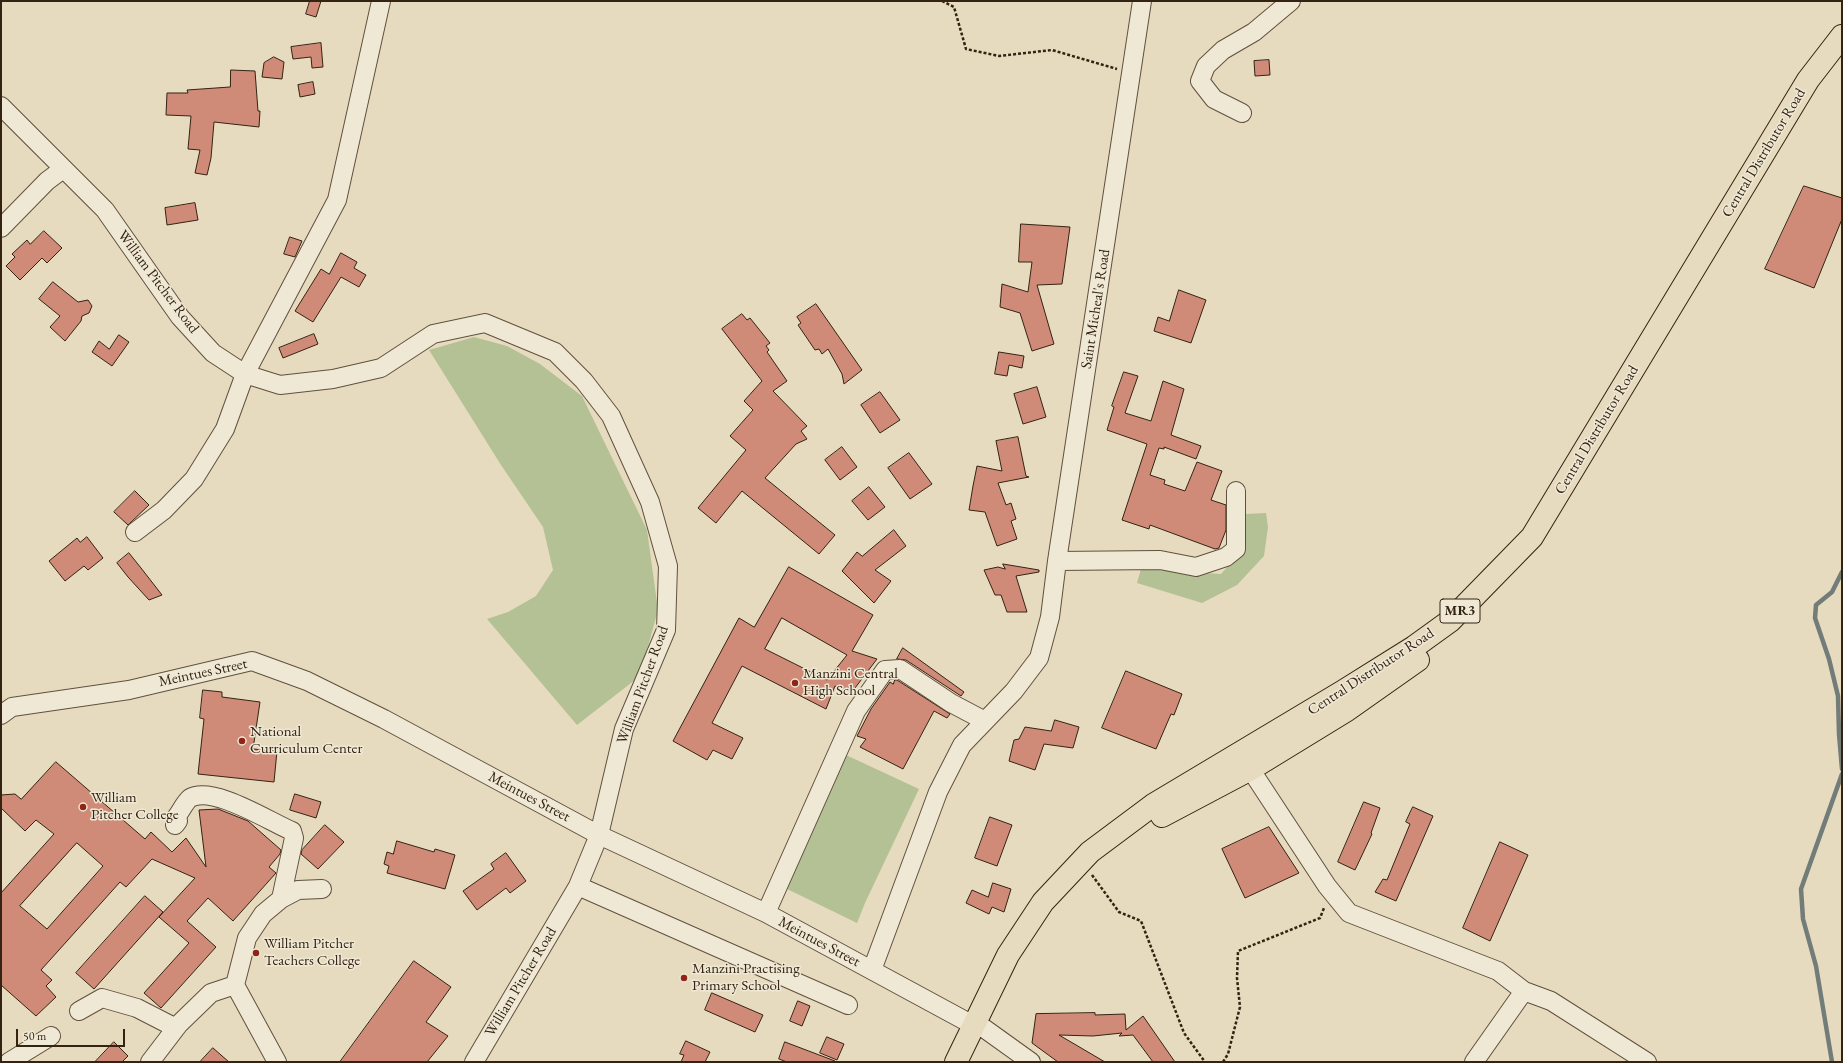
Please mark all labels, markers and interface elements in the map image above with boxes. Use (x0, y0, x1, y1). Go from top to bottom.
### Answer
street label: Central Distributor Road (1718, 85, 1810, 221)
street label: William Pitcher Road (113, 227, 203, 337)
street label: Saint Micheal's Road (1078, 248, 1114, 370)
street label: Central Distributor Road (1551, 362, 1643, 498)
road number: MR3 (1440, 599, 1480, 623)
street label: William Pitcher Road (613, 623, 673, 747)
street label: Central Distributor Road (1304, 624, 1438, 720)
street label: Meintues Street (157, 655, 249, 691)
place label: Manzini Central High School (803, 665, 898, 700)
marker: Manzini Central High School (790, 678, 800, 688)
place label: National Curriculum Center (250, 723, 362, 758)
marker: National Curriculum Center (237, 736, 247, 746)
street label: Meintues Street (485, 768, 573, 826)
place label: William Pitcher College (91, 789, 179, 824)
marker: William Pitcher College (78, 802, 88, 812)
street label: Meintues Street (775, 913, 863, 971)
street label: William Pitcher Road (481, 924, 561, 1040)
place label: William Pitcher Teachers College (264, 935, 360, 970)
marker: William Pitcher Teachers College (251, 948, 261, 958)
place label: Manzini Practising Primary School (692, 960, 800, 995)
marker: Manzini Practising Primary School (679, 973, 689, 983)
scale bar (18, 1021, 127, 1047)
text: 50 m (23, 1028, 46, 1044)

